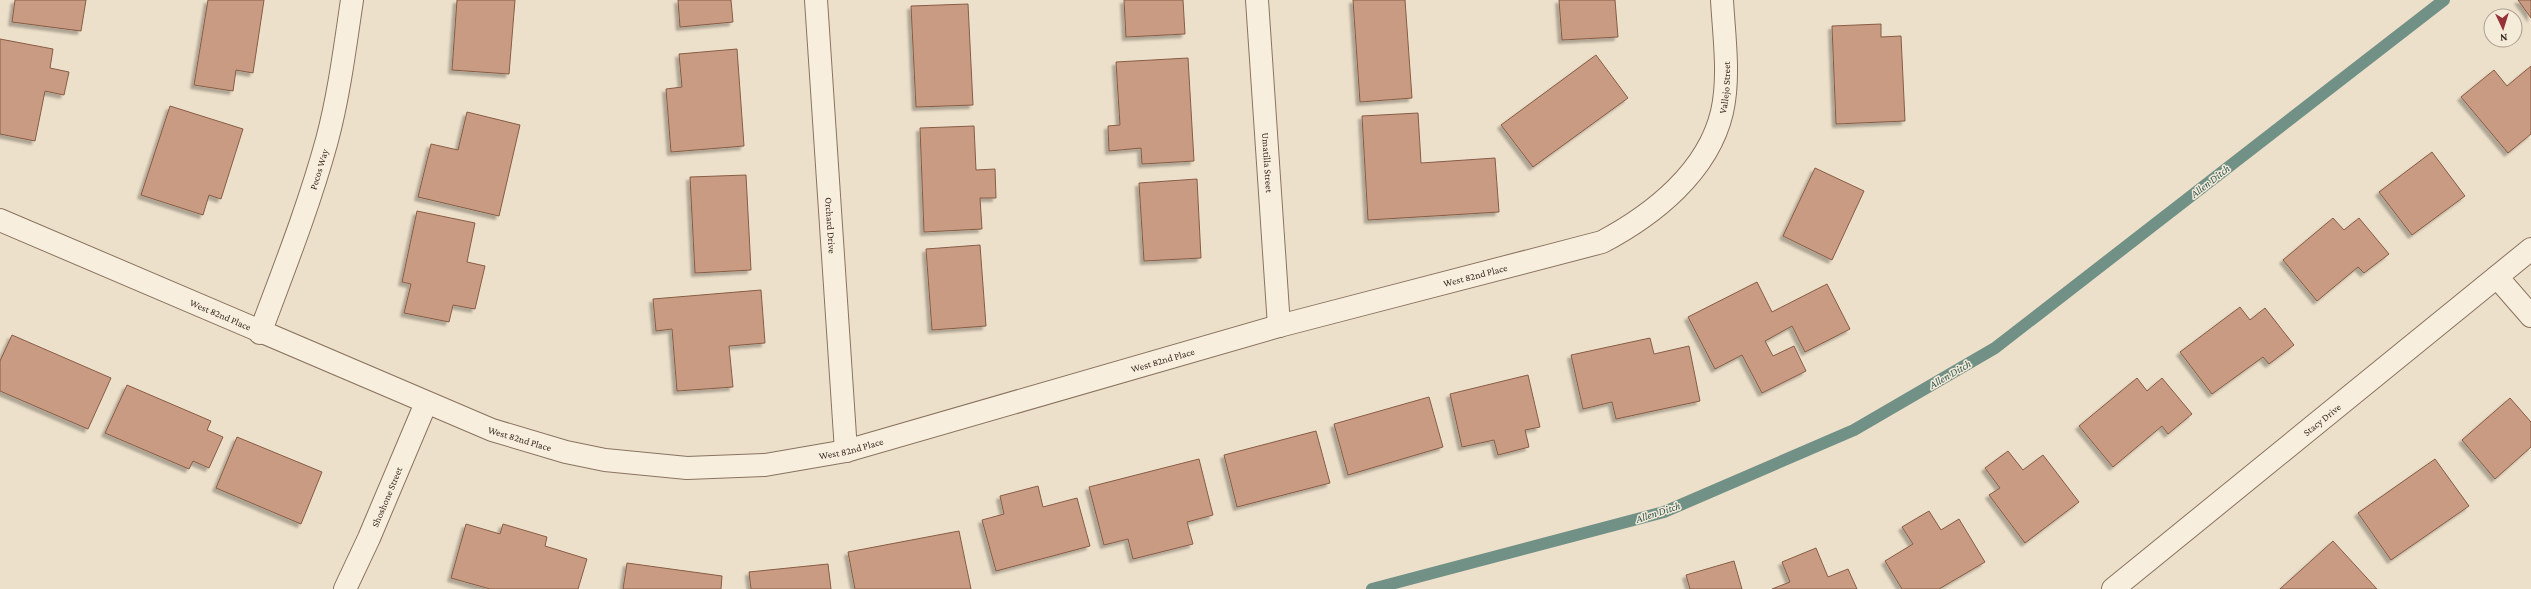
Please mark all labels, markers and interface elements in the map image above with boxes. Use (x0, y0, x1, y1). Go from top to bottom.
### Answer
north arrow (2483, 8, 2523, 48)
text: N (2499, 32, 2508, 44)
street label: Vallejo Street (1717, 61, 1732, 115)
street label: Umatilla Street (1260, 132, 1275, 194)
street label: Pecos Way (307, 147, 330, 191)
water label: Allen Ditch (2187, 162, 2232, 201)
street label: Orchard Drive (823, 197, 838, 255)
street label: West 82nd Place (1442, 262, 1509, 289)
street label: West 82nd Place (188, 297, 253, 333)
street label: West 82nd Place (1130, 346, 1196, 375)
water label: Allen Ditch (1926, 357, 1973, 391)
street label: Stacy Drive (2301, 401, 2343, 438)
street label: West 82nd Place (487, 424, 553, 454)
street label: West 82nd Place (818, 435, 885, 462)
street label: Shoshone Street (369, 465, 405, 529)
water label: Allen Ditch (1633, 499, 1682, 525)

